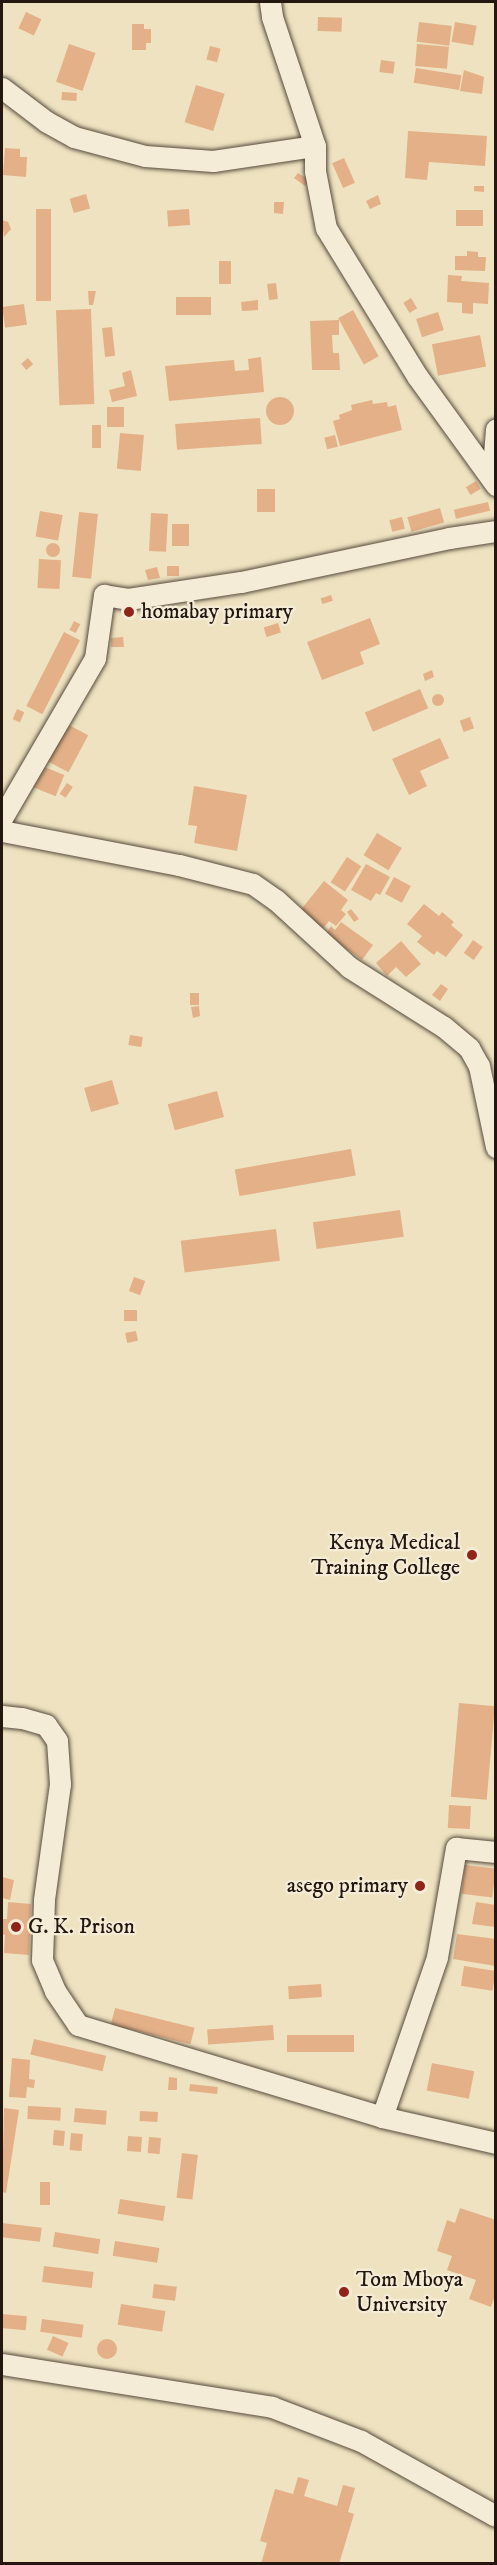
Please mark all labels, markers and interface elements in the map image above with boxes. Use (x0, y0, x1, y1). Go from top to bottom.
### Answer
place label: homabay primary (141, 599, 293, 625)
marker: homabay primary (122, 605, 136, 619)
place label: Kenya Medical Training College (311, 1529, 460, 1580)
marker: Kenya Medical Training College (465, 1548, 479, 1562)
place label: asego primary (287, 1873, 408, 1899)
marker: asego primary (413, 1879, 427, 1893)
place label: G. K. Prison (28, 1914, 135, 1940)
marker: G. K. Prison (9, 1920, 23, 1934)
place label: Tom Mboya University (356, 2266, 463, 2318)
marker: Tom Mboya University (337, 2285, 351, 2299)

